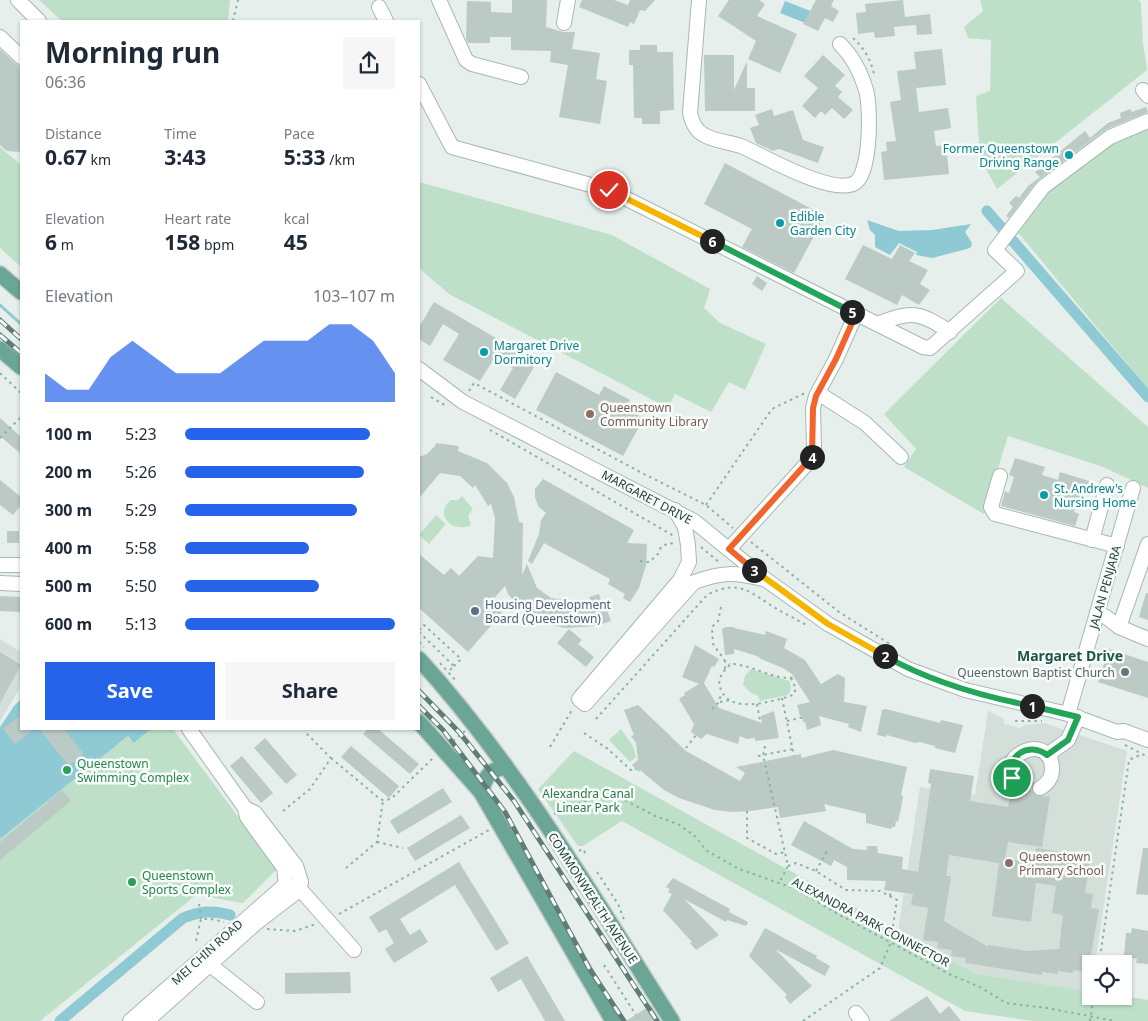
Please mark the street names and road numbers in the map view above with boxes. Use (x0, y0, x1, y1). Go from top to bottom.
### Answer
street label: MARGARET DRIVE (599, 466, 695, 528)
street label: JALAN PENJARA (1085, 543, 1125, 632)
street label: COMMONWEALTH AVENUE (544, 829, 642, 967)
street label: ALEXANDRA PARK CONNECTOR (789, 873, 953, 971)
street label: MEI CHIN ROAD (168, 915, 247, 989)

